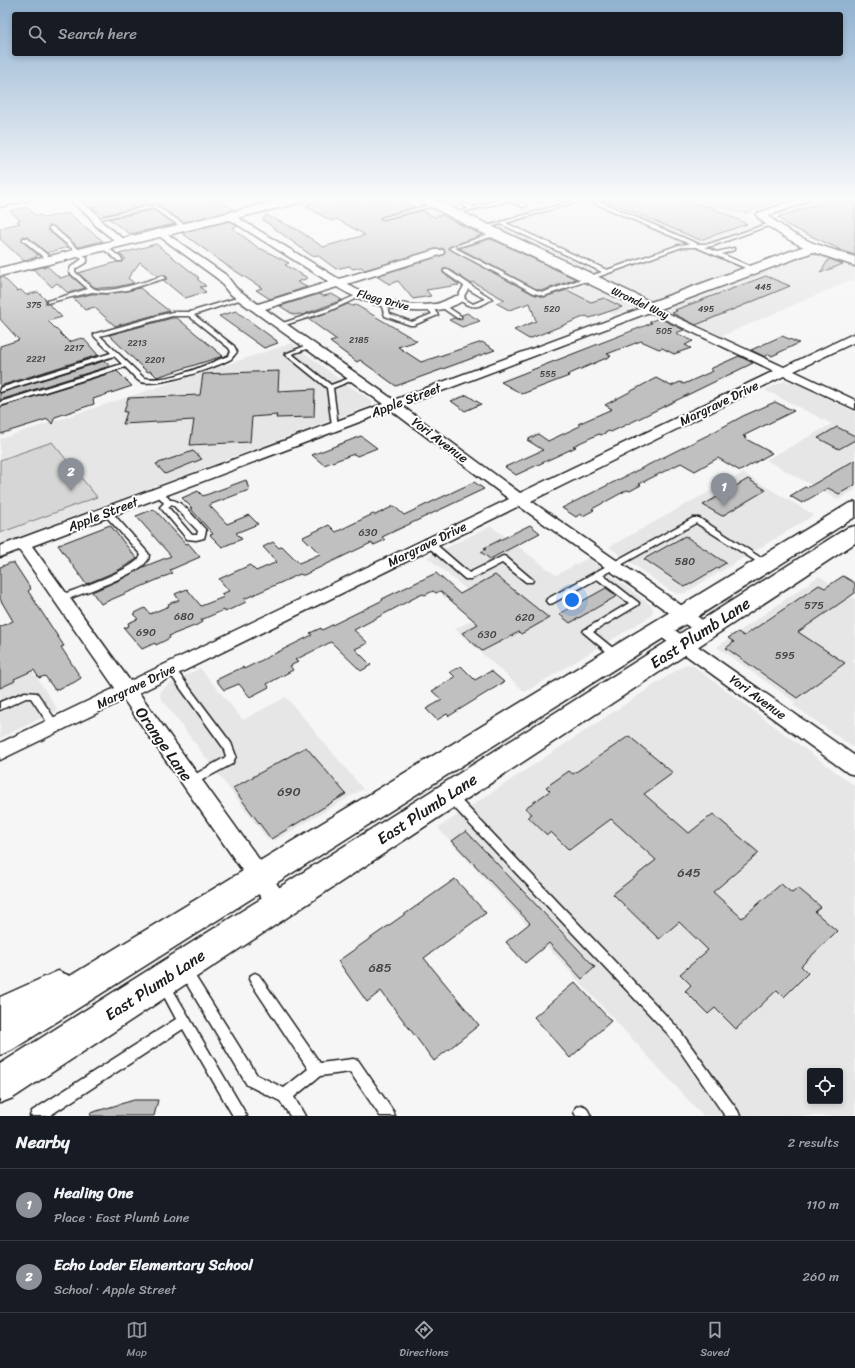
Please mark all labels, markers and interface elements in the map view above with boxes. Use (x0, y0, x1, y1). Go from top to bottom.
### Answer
search box (12, 12, 843, 56)
text: Search here (58, 21, 137, 47)
icon: search (26, 23, 48, 45)
house number: 445 (755, 279, 772, 295)
street label: Wrondel Way (608, 281, 672, 325)
street label: Flagg Drive (355, 284, 412, 316)
house number: 375 (26, 297, 42, 313)
house number: 520 (544, 301, 560, 317)
house number: 495 (698, 301, 715, 317)
house number: 505 (656, 323, 673, 339)
house number: 2185 (349, 332, 369, 348)
house number: 2213 (127, 335, 147, 351)
house number: 2217 (64, 340, 85, 356)
house number: 2221 (26, 351, 46, 367)
house number: 2201 (145, 352, 165, 368)
house number: 555 (540, 366, 557, 382)
street label: Margrave Drive (675, 374, 763, 432)
street label: Apple Street (367, 376, 445, 424)
street label: Yori Avenue (407, 411, 474, 469)
pin: 2 (58, 458, 84, 491)
pin: 1 (711, 473, 737, 506)
street label: Apple Street (64, 490, 142, 538)
street label: Margrave Drive (383, 515, 471, 573)
house number: 630 (358, 523, 378, 542)
house number: 580 (675, 552, 695, 571)
street label: East Plumb Lane (644, 589, 756, 677)
your location (562, 590, 582, 610)
house number: 575 (804, 596, 824, 615)
house number: 680 (174, 607, 194, 626)
house number: 620 (515, 608, 535, 627)
house number: 690 (136, 623, 156, 642)
house number: 630 (477, 625, 497, 644)
house number: 595 (775, 646, 795, 665)
street label: Margrave Drive (92, 657, 180, 715)
street label: Yori Avenue (724, 668, 792, 726)
street label: Orange Lane (127, 700, 201, 788)
street label: East Plumb Lane (371, 765, 483, 853)
house number: 690 (277, 780, 301, 803)
house number: 645 (677, 861, 701, 884)
street label: East Plumb Lane (99, 941, 211, 1029)
house number: 685 (368, 956, 392, 979)
map controls (807, 1068, 843, 1104)
button: locate (807, 1068, 843, 1104)
text: Nearby (16, 1127, 70, 1157)
text: 2 results (788, 1131, 839, 1154)
text: Healing One (54, 1180, 133, 1206)
text: 1 (26, 1193, 32, 1216)
text: 110 m (806, 1193, 839, 1216)
text: Place · East Plumb Lane (54, 1206, 189, 1229)
text: Echo Loder Elementary School (54, 1252, 253, 1278)
text: 2 (25, 1265, 33, 1288)
text: 260 m (803, 1265, 839, 1288)
text: School · Apple Street (54, 1278, 176, 1301)
tab: Map (126, 1319, 148, 1362)
tab: Directions (399, 1319, 449, 1362)
tab: Saved (700, 1319, 729, 1362)

